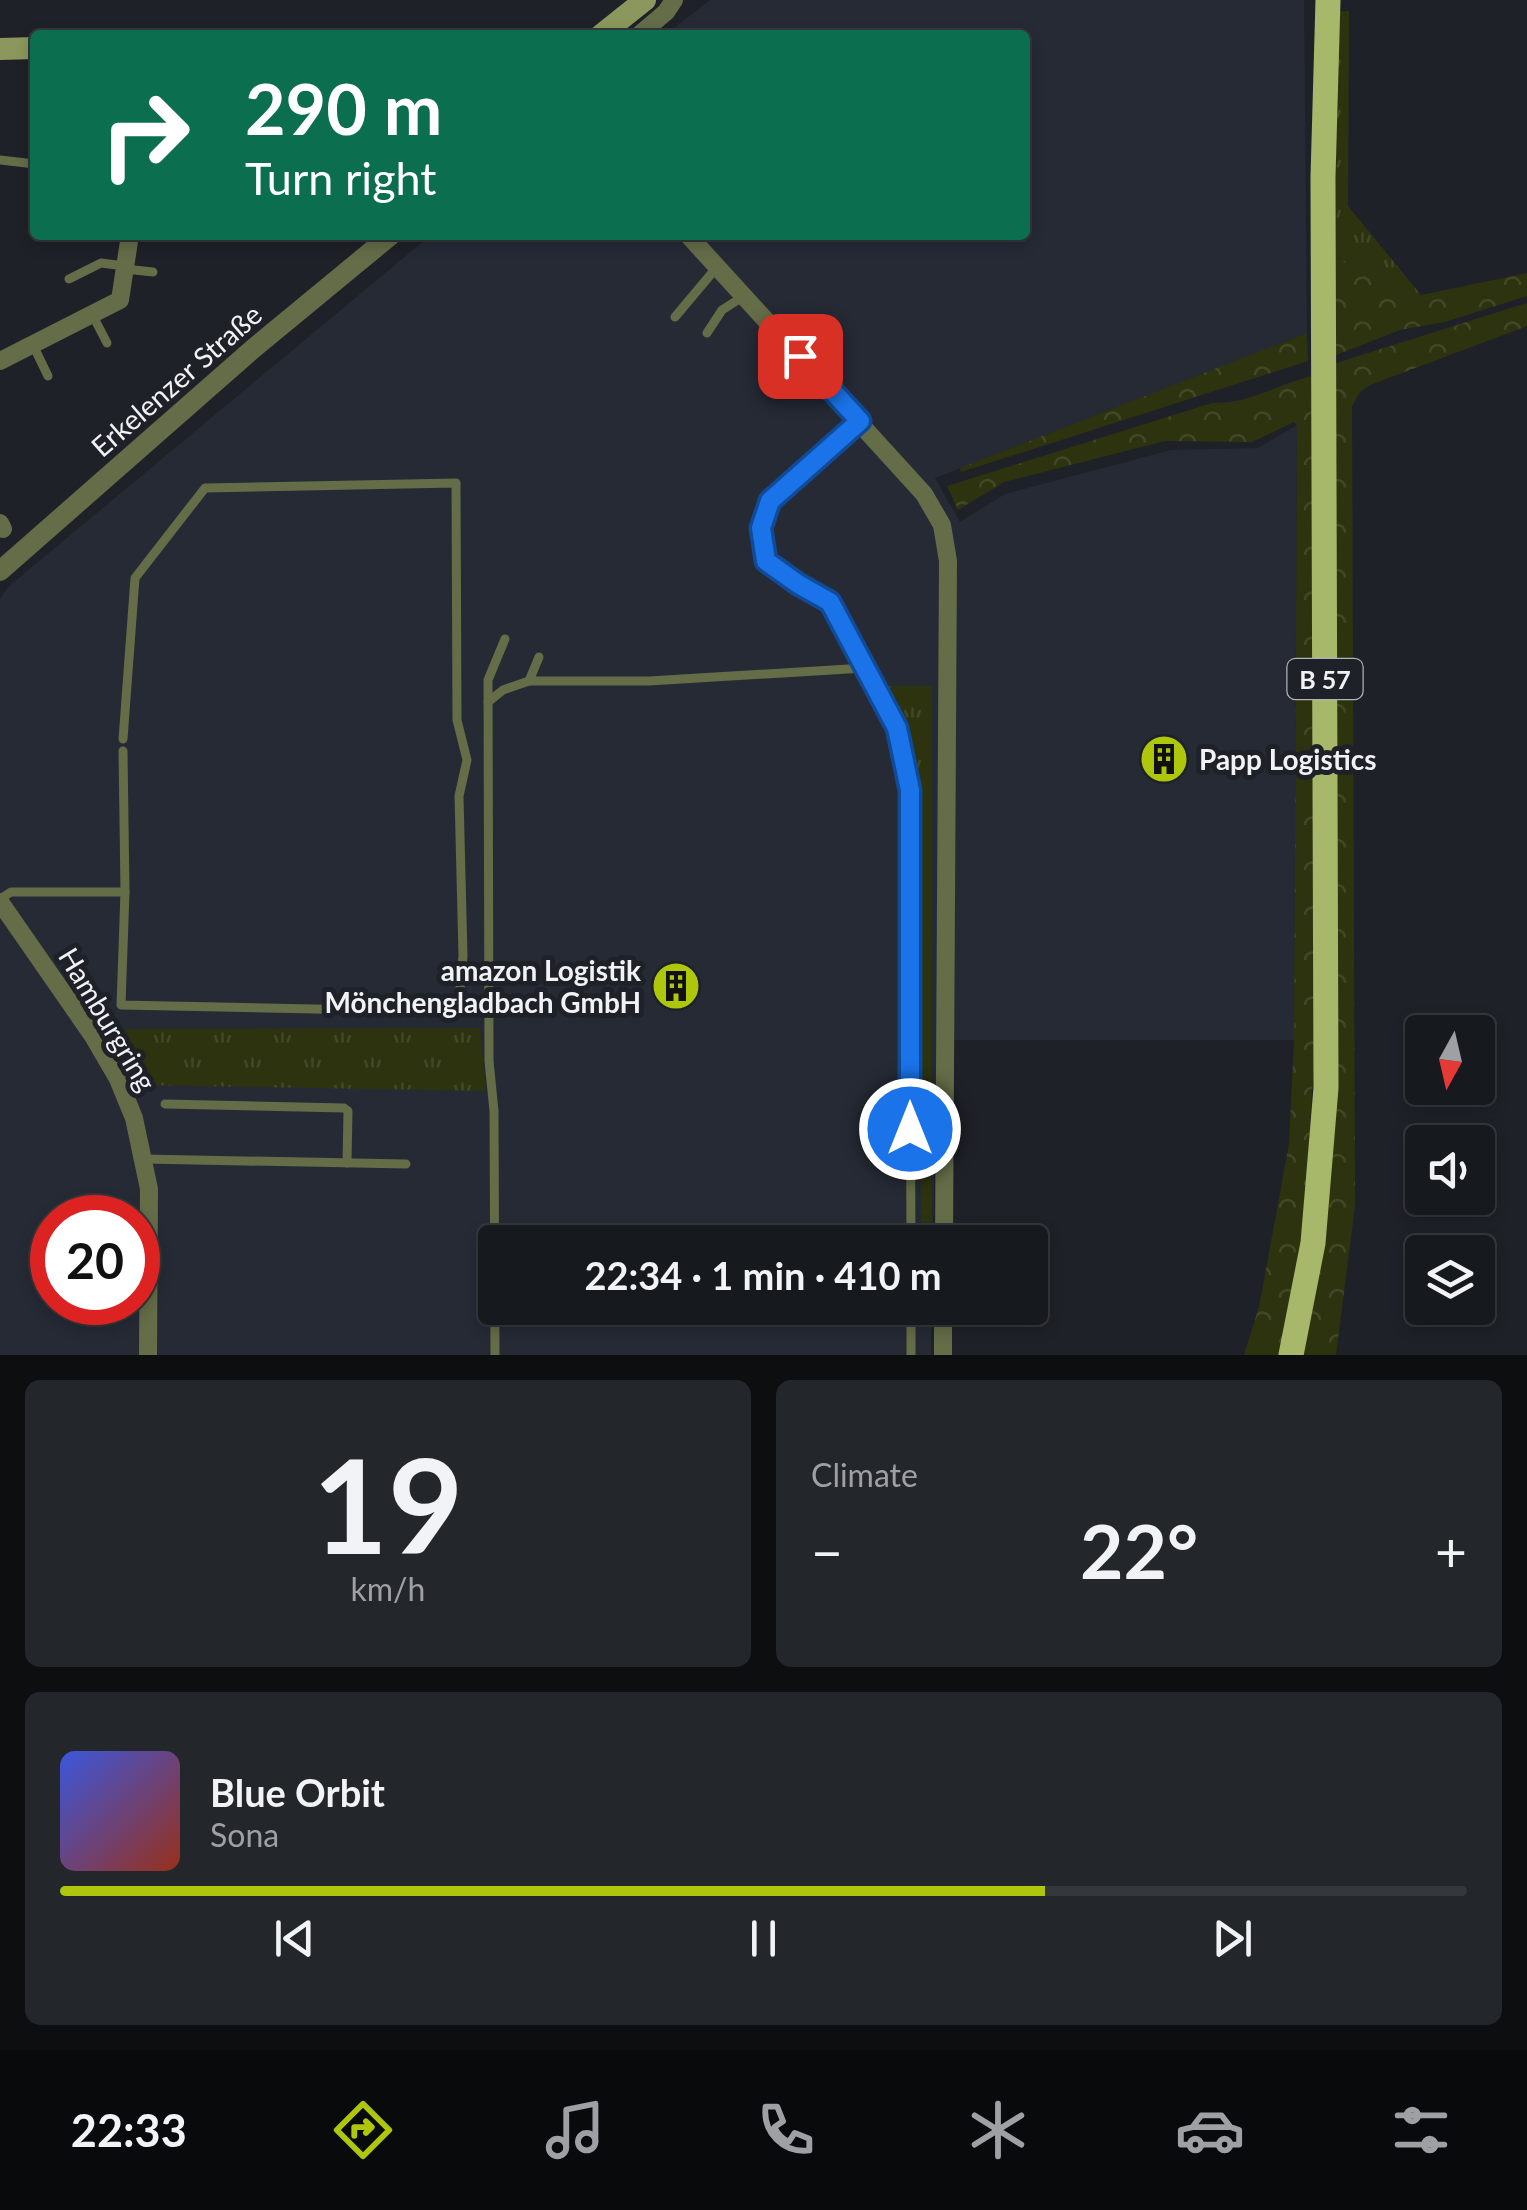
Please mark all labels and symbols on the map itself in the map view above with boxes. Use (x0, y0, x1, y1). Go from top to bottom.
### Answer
street label: Erkelenzer Straße (84, 297, 268, 463)
pin (758, 314, 843, 399)
road number: B 57 (1288, 659, 1362, 699)
building icon: Papp Logistics (1138, 733, 1190, 785)
place label: Papp Logistics (1199, 742, 1377, 776)
street label: Hamburgring (52, 941, 164, 1097)
place label: amazon Logistik Mönchengladbach GmbH (324, 953, 641, 1019)
building icon: amazon Logistik Mönchengladbach GmbH (650, 960, 702, 1012)
north arrow (1405, 1015, 1495, 1105)
position arrow (858, 1077, 962, 1181)
speed limit sign: 20 (30, 1195, 160, 1325)

